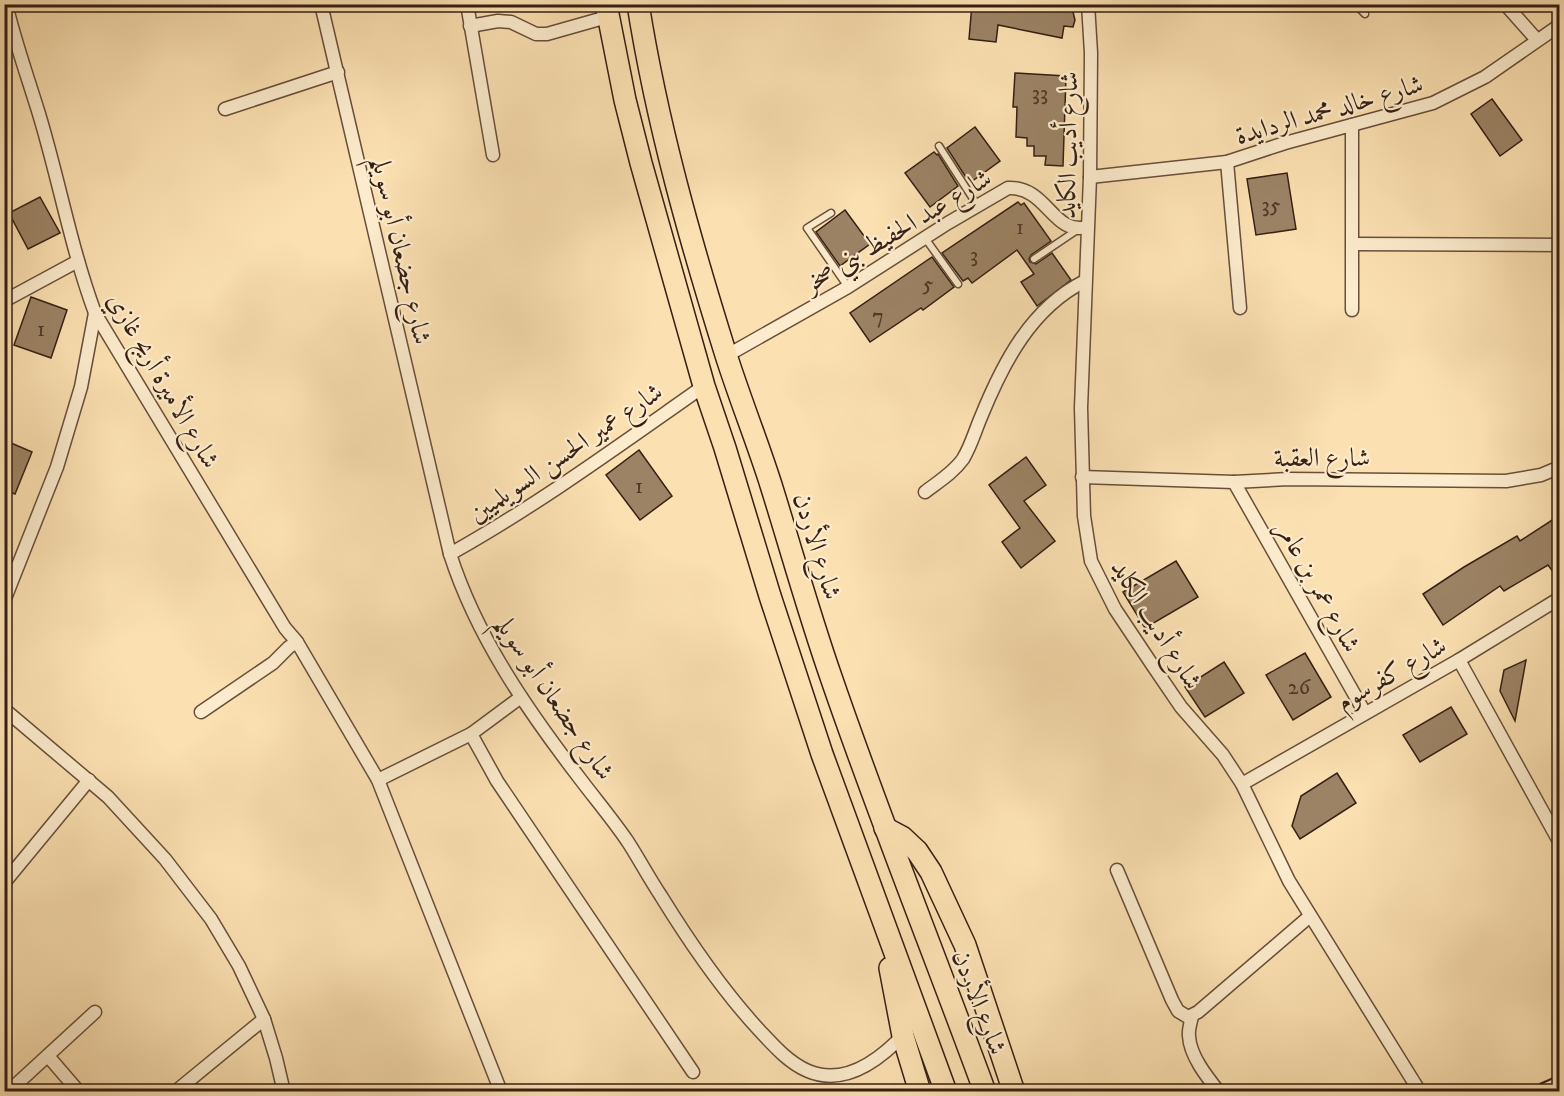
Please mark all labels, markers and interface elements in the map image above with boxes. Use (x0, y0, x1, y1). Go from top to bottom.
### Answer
street label: شارع خالد محمد الردايدة (1232, 68, 1428, 157)
street label: شارع أديب الكايد (1049, 71, 1090, 219)
house number: 33 (1032, 80, 1048, 107)
street label: شارع جضعان أبو سويلم (355, 152, 440, 350)
street label: شارع عبد الحفيظ بني صخر (795, 162, 1001, 306)
house number: 35 (1261, 192, 1281, 219)
house number: 1 (1016, 214, 1024, 241)
house number: 3 (970, 242, 978, 269)
house number: 5 (923, 271, 934, 298)
street label: شارع الأميرة أريج غازي (95, 285, 229, 477)
house number: 7 (872, 303, 884, 330)
house number: 1 (37, 316, 45, 343)
street label: شارع عمير الحسن السويلميين (462, 376, 672, 534)
street label: شارع العقبة (1274, 442, 1370, 479)
house number: 1 (635, 473, 643, 500)
street label: شارع الأردن (781, 488, 851, 605)
street label: شارع عمر بن عامر (1264, 515, 1367, 660)
street label: شارع أديب الكايد (1099, 552, 1211, 698)
street label: شارع جضعان أبو سويلم (480, 608, 623, 791)
street label: شارع كفرسوم (1331, 629, 1455, 723)
house number: 26 (1288, 674, 1312, 701)
street label: شارع الأردن (940, 944, 1017, 1061)

